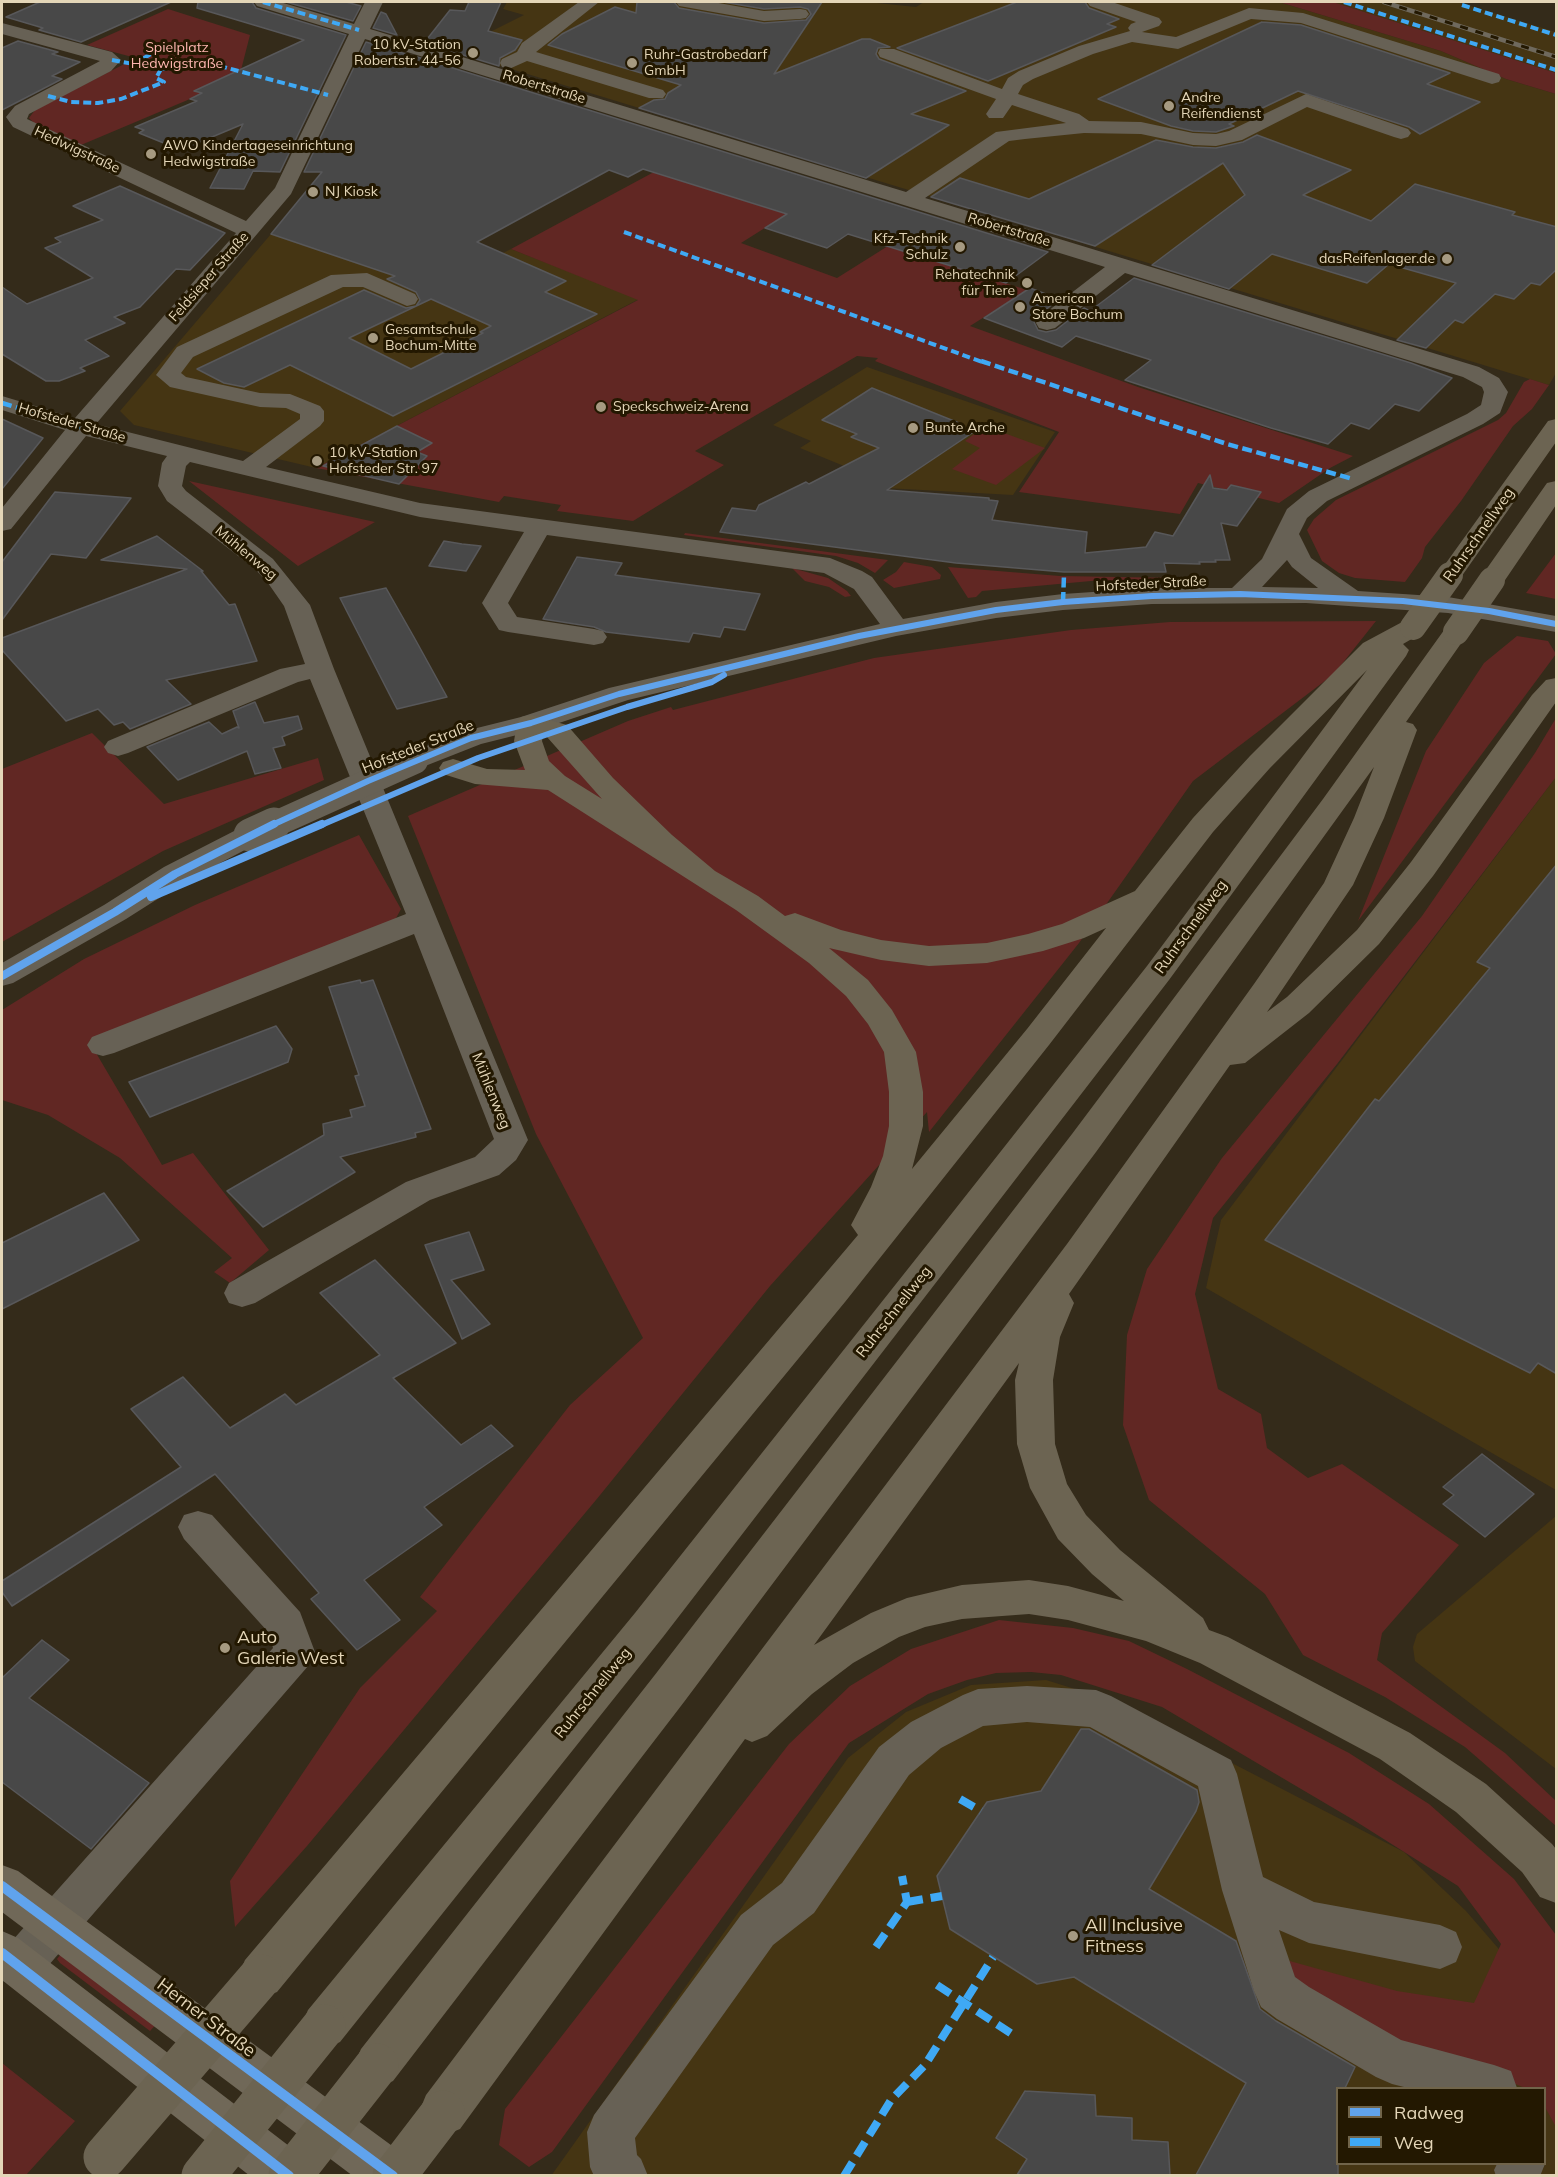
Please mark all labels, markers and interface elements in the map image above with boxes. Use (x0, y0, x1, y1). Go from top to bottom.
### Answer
place label: 10 kV-Station Robertstr. 44-56 (354, 37, 461, 70)
park label: Spielplatz Hedwigstraße (131, 40, 223, 72)
marker: 10 kV-Station Robertstr. 44-56 (466, 46, 480, 60)
place label: Ruhr-Gastrobedarf GmbH (644, 47, 767, 80)
marker: Ruhr-Gastrobedarf GmbH (625, 56, 639, 70)
street label: Robertstraße (501, 66, 587, 108)
place label: Andre Reifendienst (1181, 90, 1261, 122)
marker: Andre Reifendienst (1162, 99, 1176, 113)
street label: Hedwigstraße (32, 123, 122, 177)
place label: AWO Kindertageseinrichtung Hedwigstraße (163, 138, 353, 170)
marker: AWO Kindertageseinrichtung Hedwigstraße (144, 147, 158, 161)
place label: NJ Kiosk (325, 184, 378, 200)
marker: NJ Kiosk (306, 185, 320, 199)
street label: Robertstraße (966, 209, 1052, 251)
street label: Feldsieper Straße (166, 229, 252, 325)
place label: Kfz-Technik Schulz (874, 231, 948, 264)
marker: Kfz-Technik Schulz (953, 240, 967, 254)
place label: dasReifenlager.de (1319, 251, 1435, 267)
marker: dasReifenlager.de (1440, 252, 1454, 266)
place label: Rehatechnik für Tiere (935, 267, 1015, 300)
marker: Rehatechnik für Tiere (1020, 276, 1034, 290)
place label: American Store Bochum (1032, 291, 1123, 324)
marker: American Store Bochum (1013, 300, 1027, 314)
place label: Gesamtschule Bochum-Mitte (385, 322, 477, 354)
marker: Gesamtschule Bochum-Mitte (366, 331, 380, 345)
place label: Speckschweiz-Arena (613, 399, 749, 415)
street label: Hofsteder Straße (16, 400, 128, 446)
marker: Speckschweiz-Arena (594, 400, 608, 414)
place label: Bunte Arche (925, 420, 1005, 436)
marker: Bunte Arche (906, 421, 920, 435)
place label: 10 kV-Station Hofsteder Str. 97 (329, 445, 438, 478)
marker: 10 kV-Station Hofsteder Str. 97 (310, 454, 324, 468)
street label: Ruhrschnellweg (1440, 484, 1518, 586)
street label: Mühlenweg (212, 522, 280, 584)
street label: Hofsteder Straße (1095, 573, 1207, 595)
street label: Hofsteder Straße (360, 716, 476, 778)
street label: Ruhrschnellweg (1151, 877, 1231, 977)
street label: Mühlenweg (468, 1050, 514, 1132)
street label: Ruhrschnellweg (853, 1263, 935, 1361)
place label: Auto Galerie West (237, 1627, 344, 1670)
marker: Auto Galerie West (218, 1641, 232, 1655)
street label: Ruhrschnellweg (551, 1644, 635, 1742)
place label: All Inclusive Fitness (1085, 1915, 1183, 1958)
marker: All Inclusive Fitness (1066, 1929, 1080, 1943)
street label: Herner Straße (153, 1974, 259, 2062)
legend (1336, 2087, 1546, 2165)
text: Radweg (1394, 2101, 1464, 2124)
text: Weg (1394, 2131, 1434, 2154)

